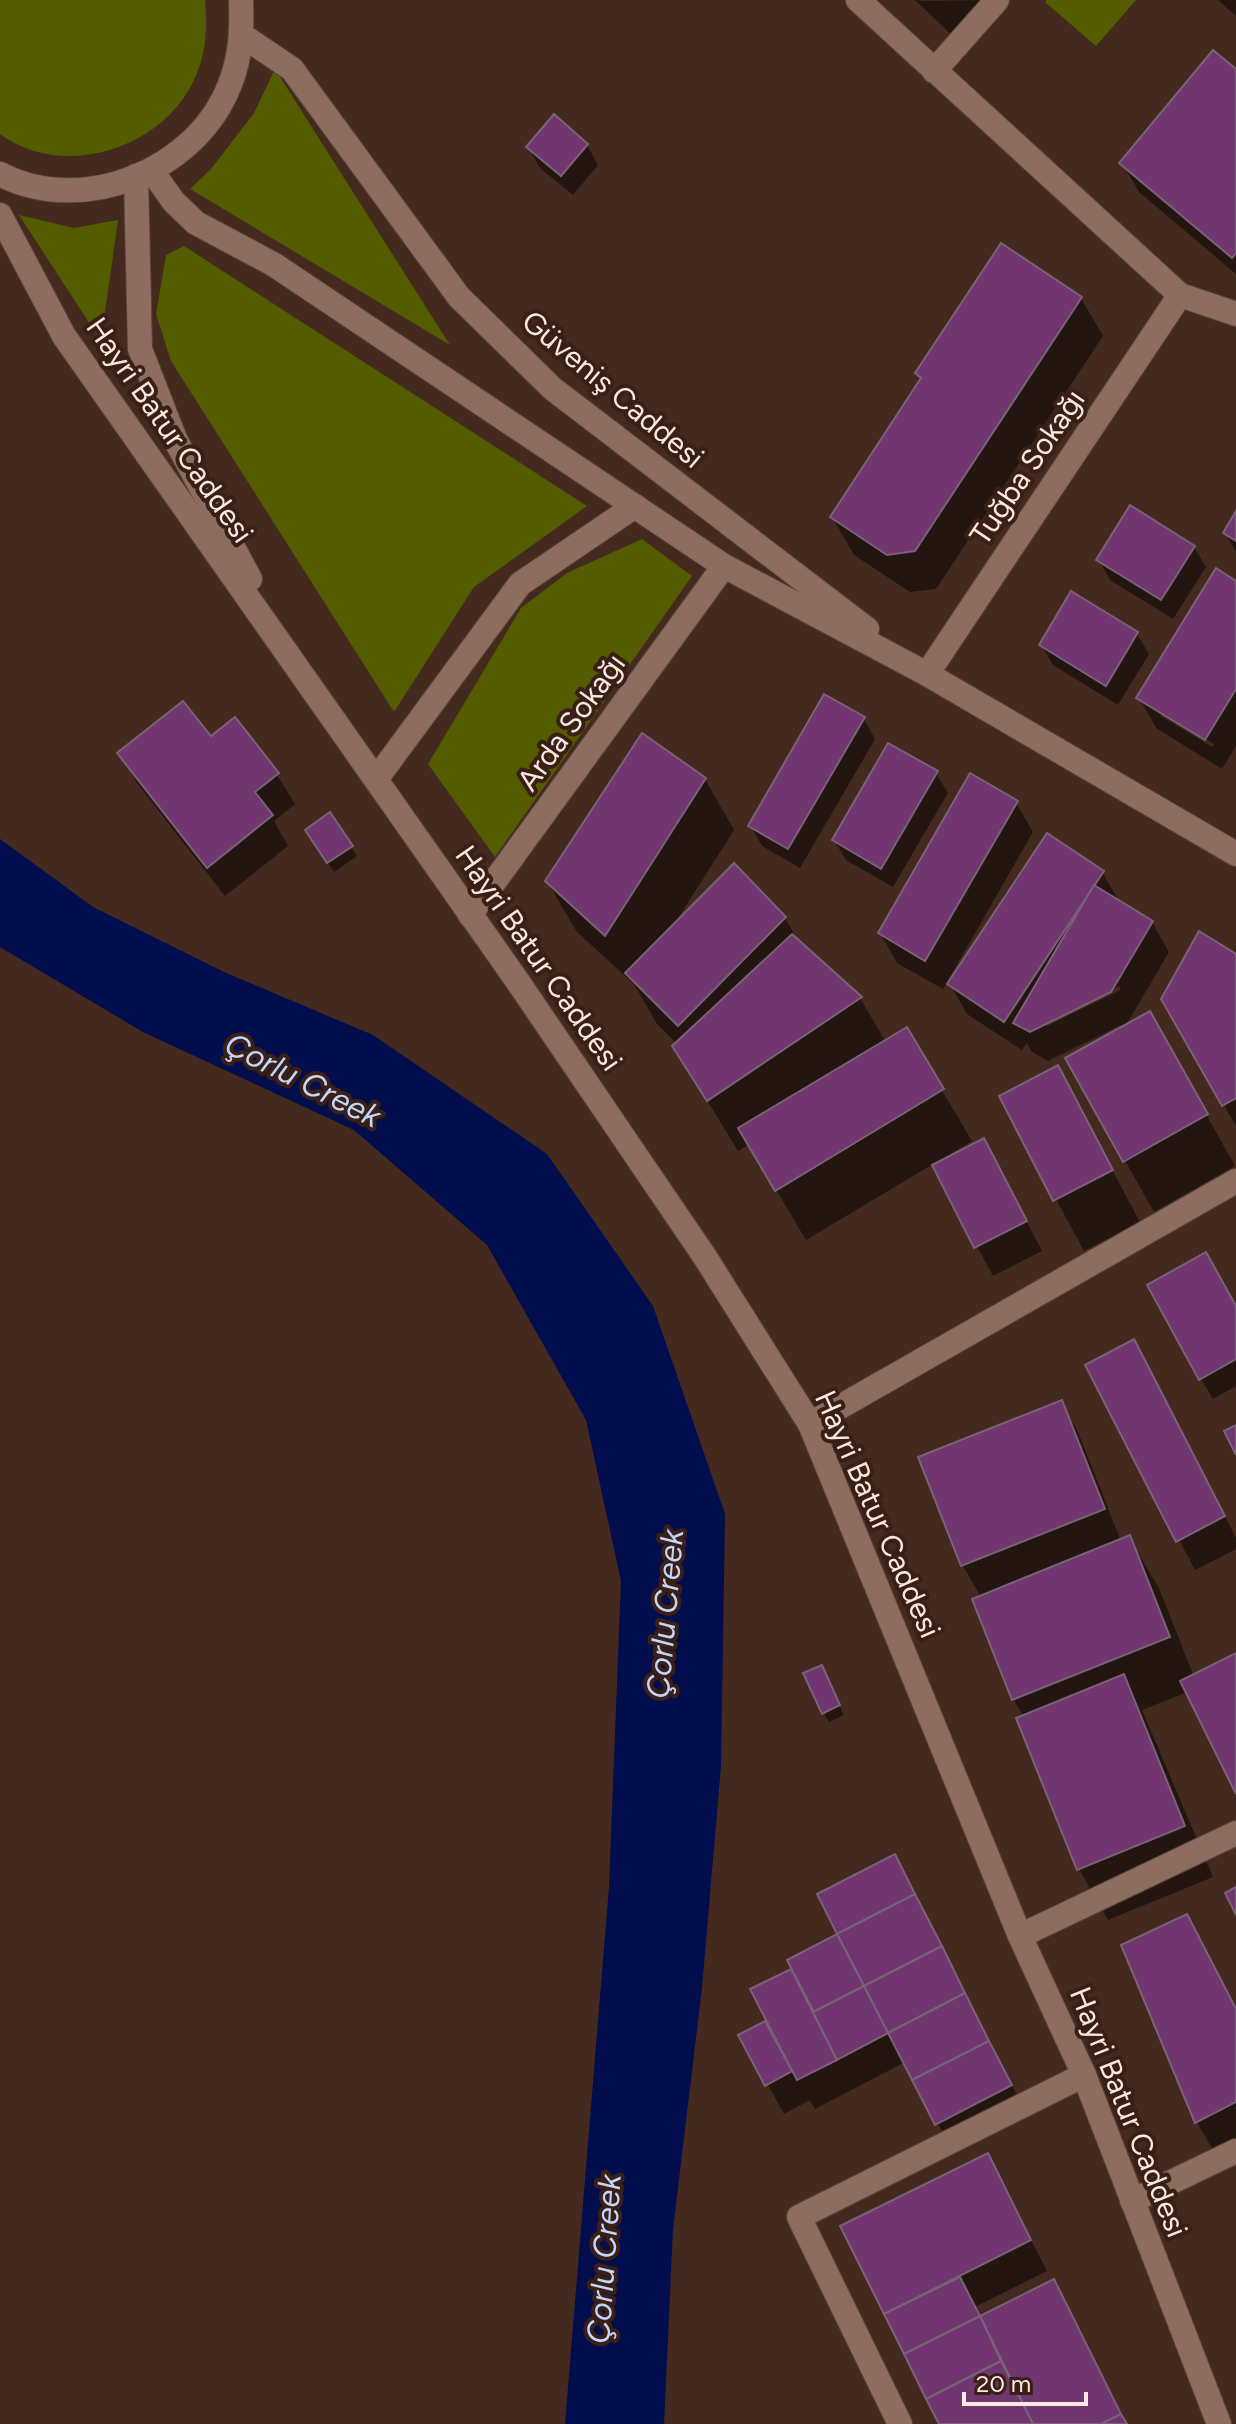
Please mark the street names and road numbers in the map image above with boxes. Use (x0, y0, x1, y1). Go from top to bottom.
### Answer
street label: Güveniş Caddesi (515, 302, 711, 476)
street label: Hayri Batur Caddesi (78, 310, 262, 550)
street label: Tuğba Sokağı (961, 382, 1093, 552)
street label: Arda Sokağı (509, 646, 633, 798)
street label: Hayri Batur Caddesi (447, 838, 631, 1078)
street label: Hayri Batur Caddesi (807, 1385, 949, 1643)
street label: Hayri Batur Caddesi (1062, 1981, 1196, 2243)

